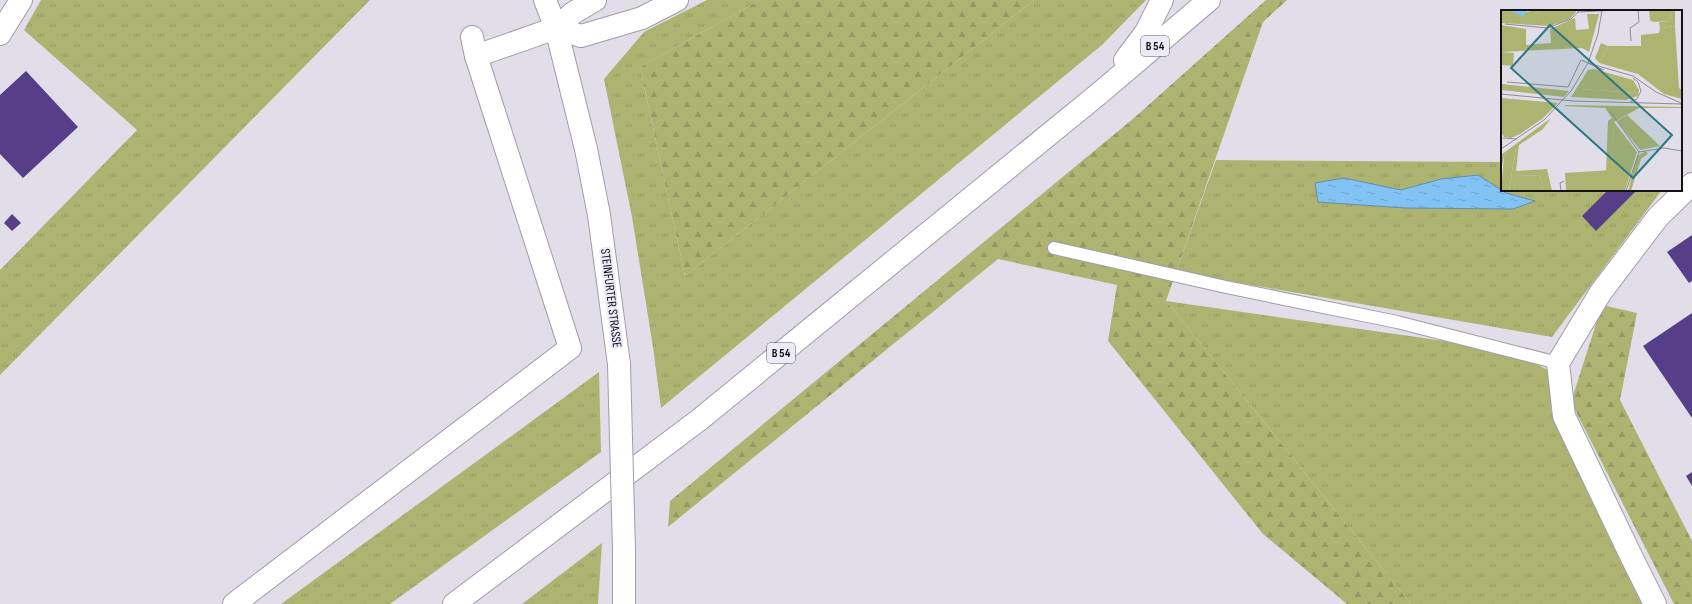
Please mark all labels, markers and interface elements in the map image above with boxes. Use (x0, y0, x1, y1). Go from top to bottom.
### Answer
inset map (1501, 10, 1682, 191)
road number: B 54 (1141, 36, 1169, 56)
street label: STEINFURTER STRASSE (597, 247, 625, 349)
road number: B 54 (767, 343, 795, 363)

